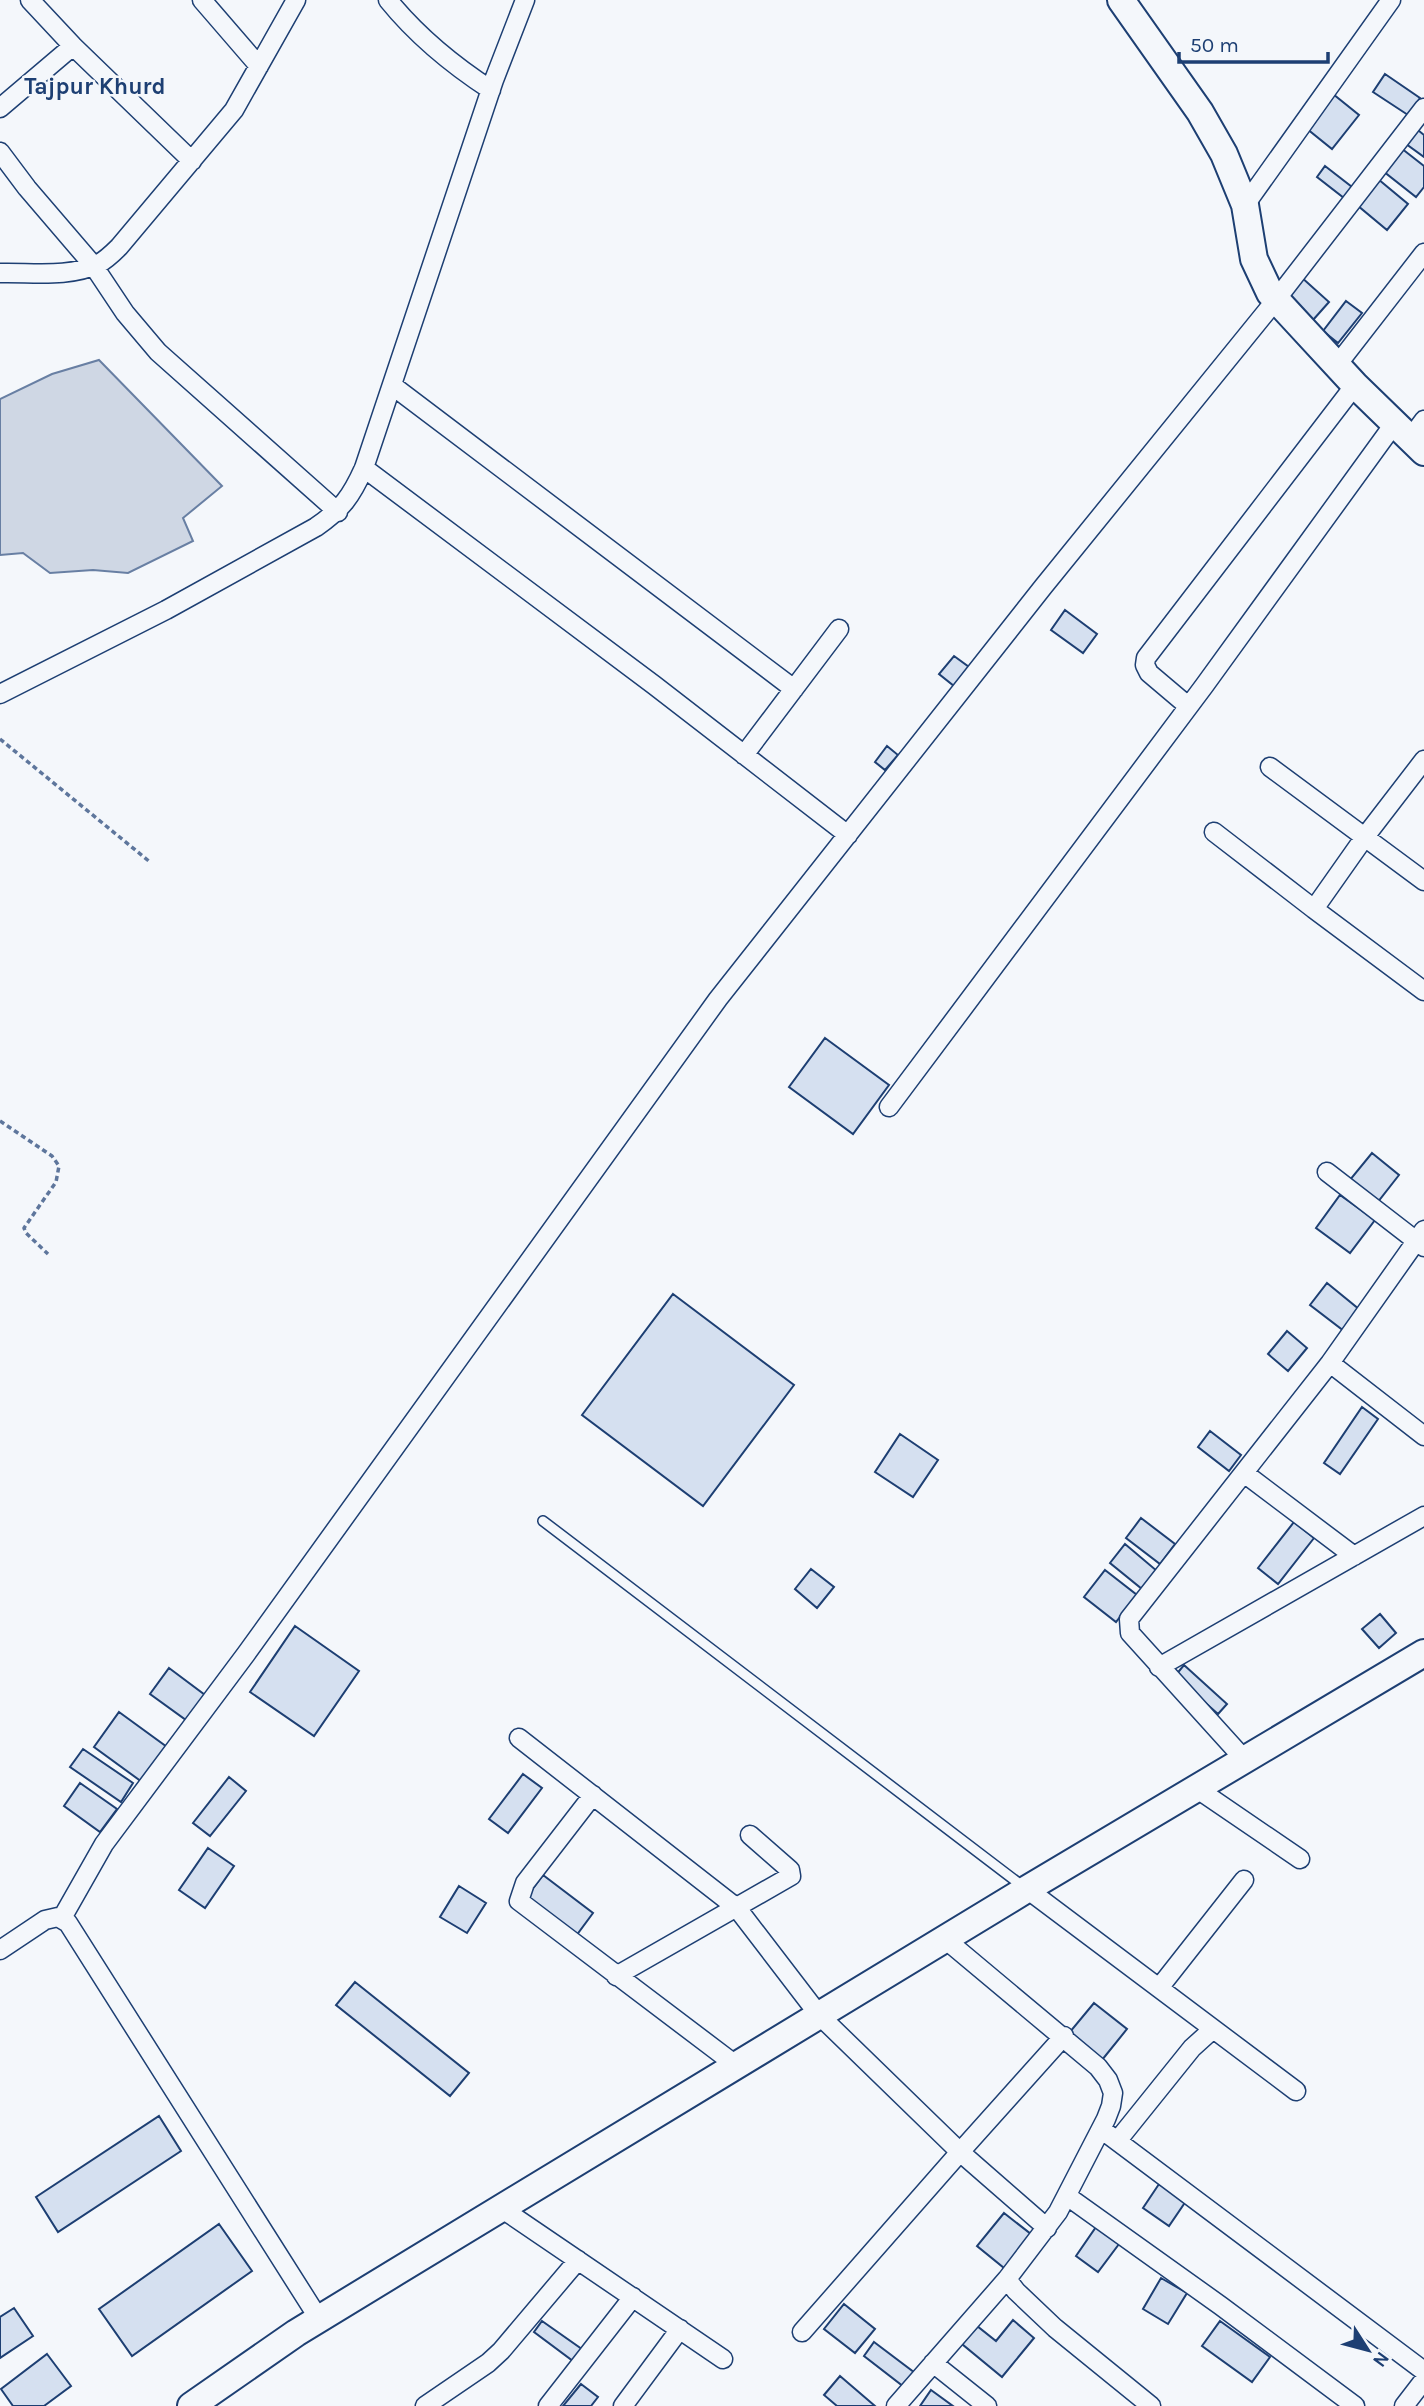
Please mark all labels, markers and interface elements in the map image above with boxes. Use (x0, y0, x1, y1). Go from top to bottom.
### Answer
scale bar (1179, 21, 1328, 65)
text: 50 m (1190, 33, 1239, 57)
district label: Tajpur Khurd (24, 73, 166, 100)
north arrow (1333, 2315, 1403, 2385)
text: N (1368, 2347, 1394, 2371)

